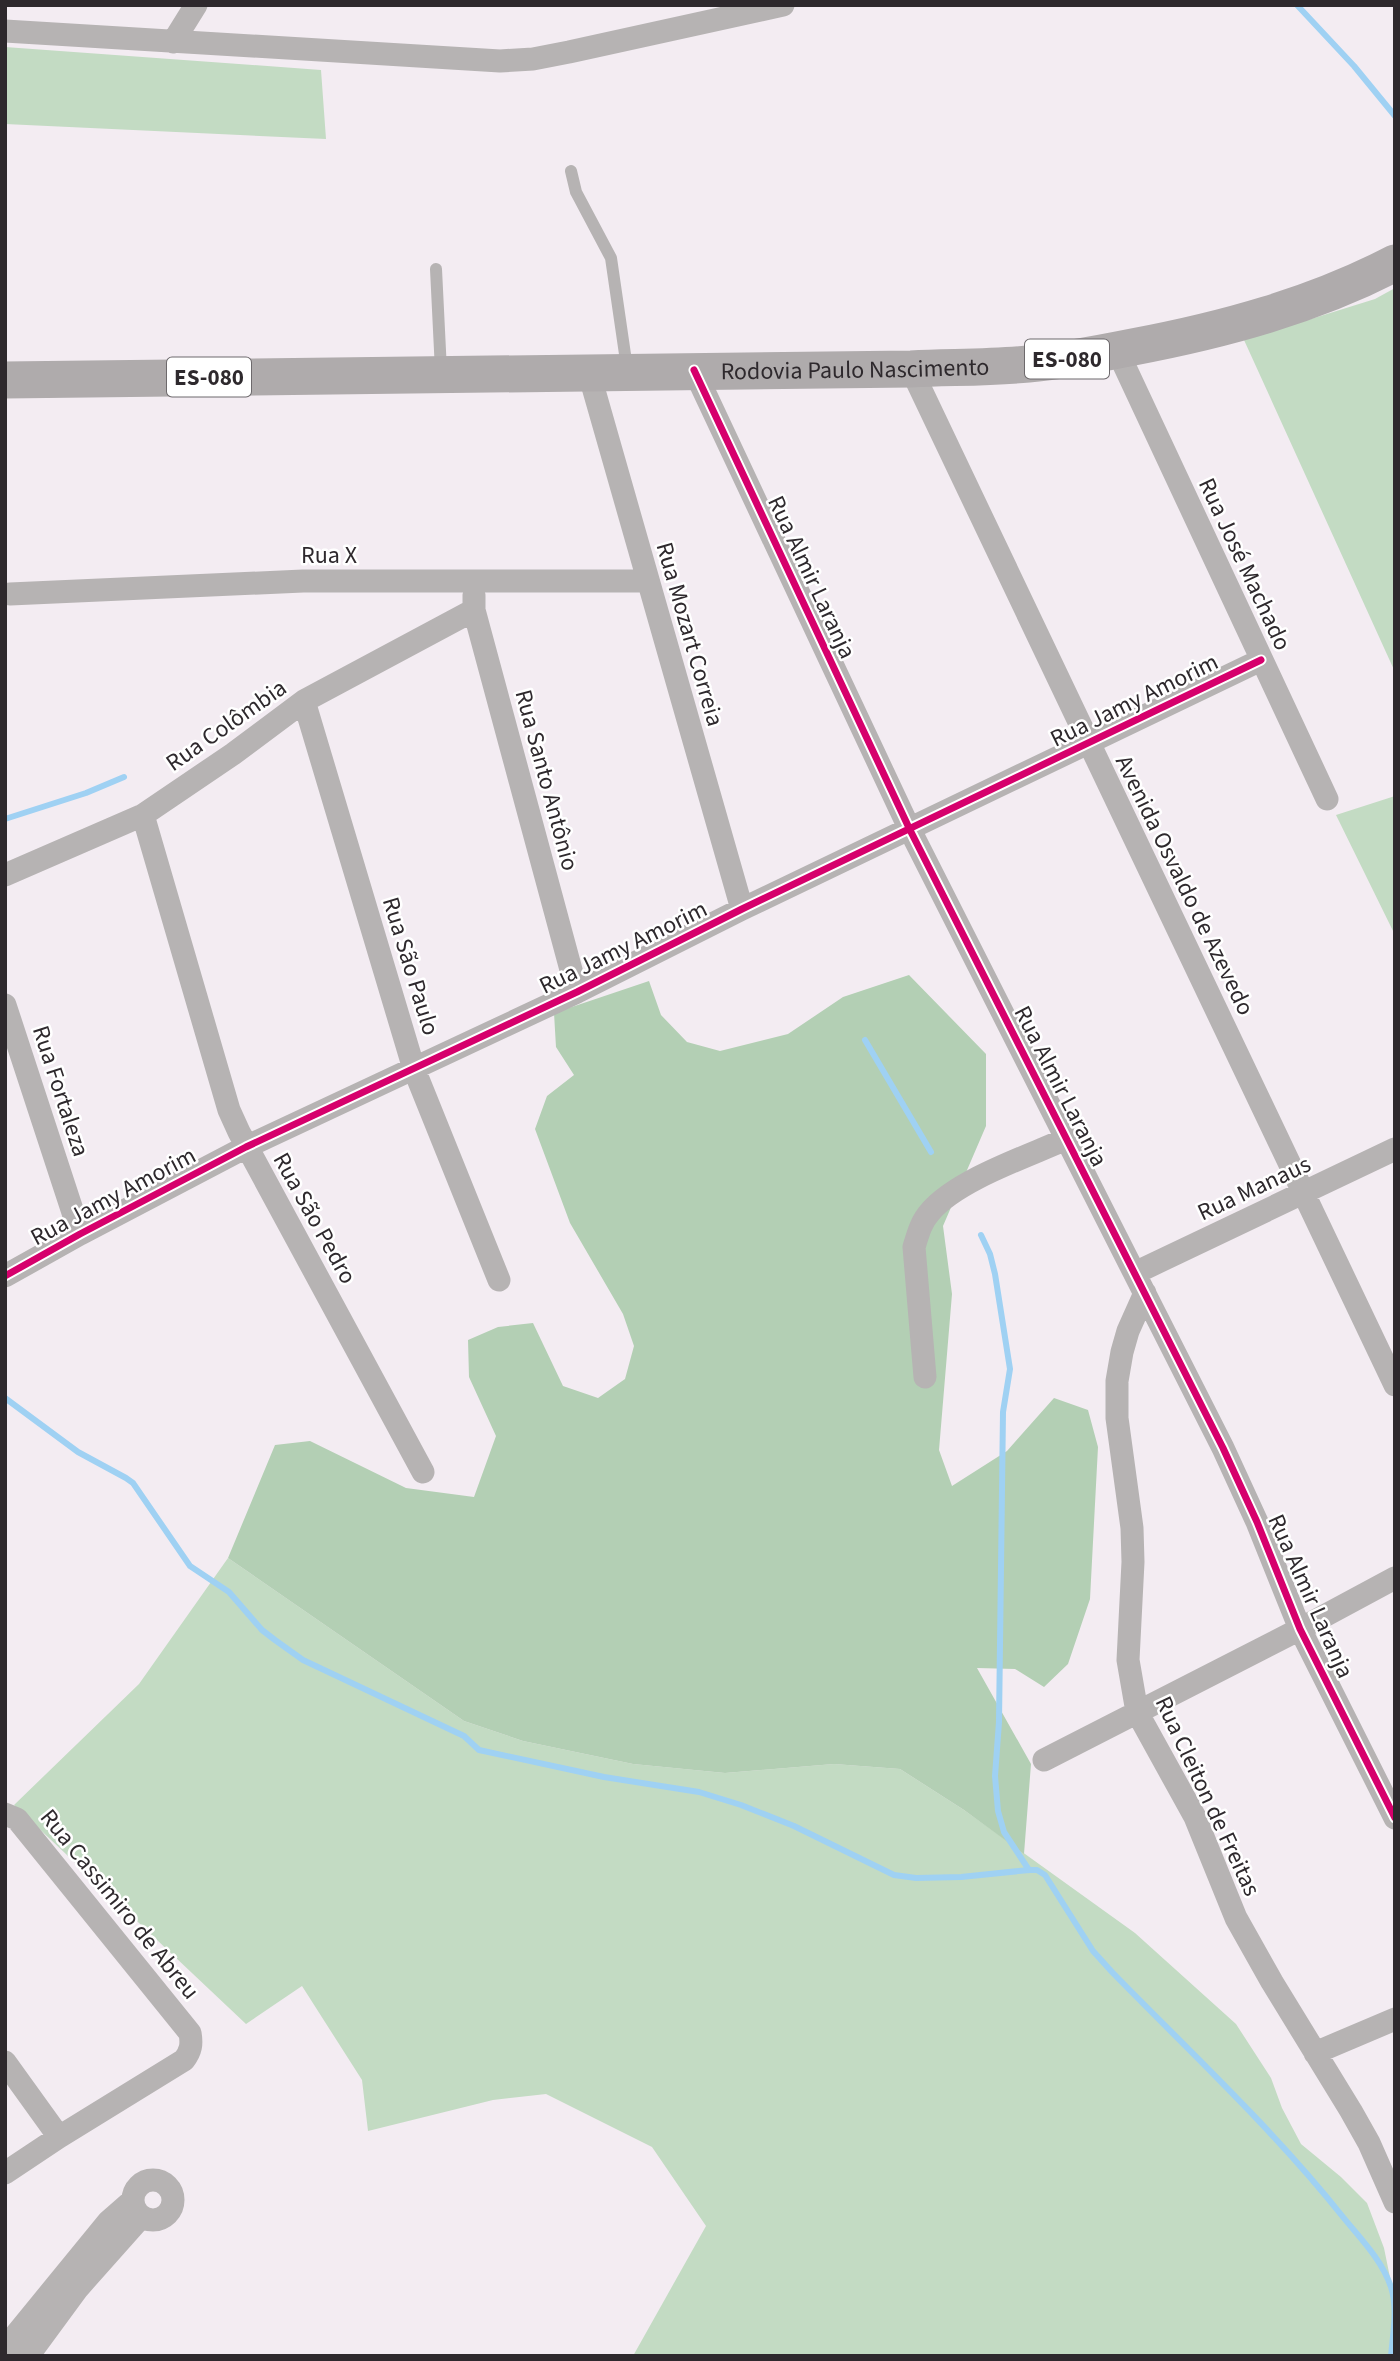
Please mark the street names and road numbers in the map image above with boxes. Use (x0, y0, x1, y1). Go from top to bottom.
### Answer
road number: ES-080 (1025, 340, 1109, 378)
street label: Rodovia Paulo Nascimento (720, 350, 990, 389)
road number: ES-080 (167, 358, 251, 396)
street label: Rua José Machado (1189, 472, 1300, 656)
street label: Rua Almir Laranja (758, 490, 865, 665)
street label: Rua X (301, 538, 357, 573)
street label: Rua Mozart Correia (647, 538, 733, 730)
street label: Rua Jamy Amorim (1044, 645, 1224, 756)
street label: Rua Colômbia (159, 671, 294, 780)
street label: Rua Santo Antônio (506, 686, 588, 875)
street label: Avenida Osvaldo de Azevedo (1106, 749, 1263, 1021)
street label: Rua Jamy Amorim (533, 892, 713, 1003)
street label: Rua São Paulo (373, 893, 448, 1040)
street label: Rua Almir Laranja (1005, 1000, 1116, 1173)
street label: Rua Fortaleza (23, 1021, 98, 1161)
street label: Rua Jamy Amorim (24, 1138, 202, 1255)
street label: Rua São Pedro (264, 1146, 365, 1290)
street label: Rua Manaus (1192, 1147, 1317, 1230)
street label: Rua Almir Laranja (1259, 1508, 1362, 1684)
street label: Rua Cleiton de Freitas (1146, 1690, 1269, 1902)
street label: Rua Cassimiro de Abreu (32, 1801, 208, 2007)

